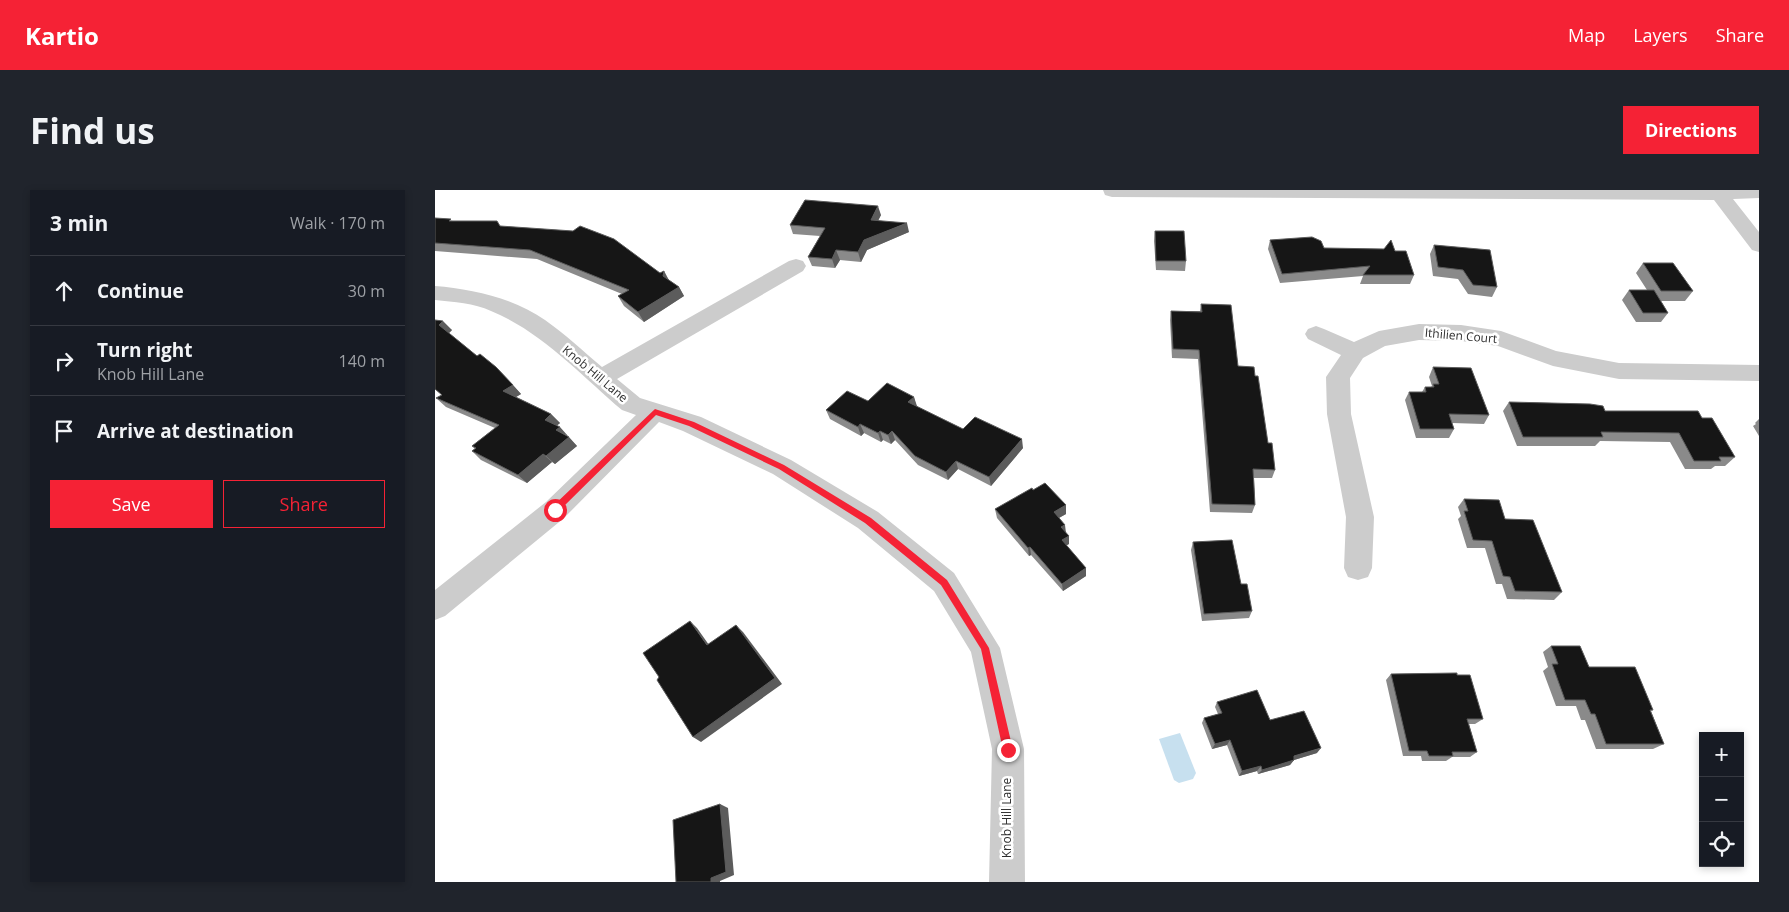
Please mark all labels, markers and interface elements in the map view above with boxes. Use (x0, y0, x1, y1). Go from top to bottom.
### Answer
text: Kartio (25, 19, 99, 52)
text: Map (1568, 23, 1605, 47)
text: Layers (1633, 23, 1688, 47)
text: Share (1716, 23, 1764, 47)
button: Directions (1623, 106, 1759, 154)
text: Find us (30, 107, 155, 154)
text: 3 min (50, 209, 108, 237)
text: Walk · 170 m (290, 212, 385, 234)
icon: ahead (50, 277, 78, 305)
text: Continue (97, 278, 184, 304)
text: 30 m (348, 280, 385, 302)
street label: Ithilien Court (1424, 324, 1498, 347)
text: Turn right (97, 337, 192, 363)
street label: Knob Hill Lane (559, 341, 632, 406)
icon: right (50, 347, 78, 375)
text: 140 m (339, 350, 385, 372)
text: Knob Hill Lane (97, 363, 204, 385)
icon: arrive (50, 417, 78, 445)
text: Arrive at destination (97, 418, 294, 444)
button: Save (50, 480, 213, 528)
button: Share (223, 480, 385, 528)
route start (544, 499, 567, 522)
map controls (1699, 732, 1744, 867)
button: + (1699, 732, 1744, 777)
route end (997, 739, 1020, 762)
button: − (1699, 777, 1744, 822)
street label: Knob Hill Lane (998, 778, 1015, 858)
button: locate (1699, 822, 1744, 867)

